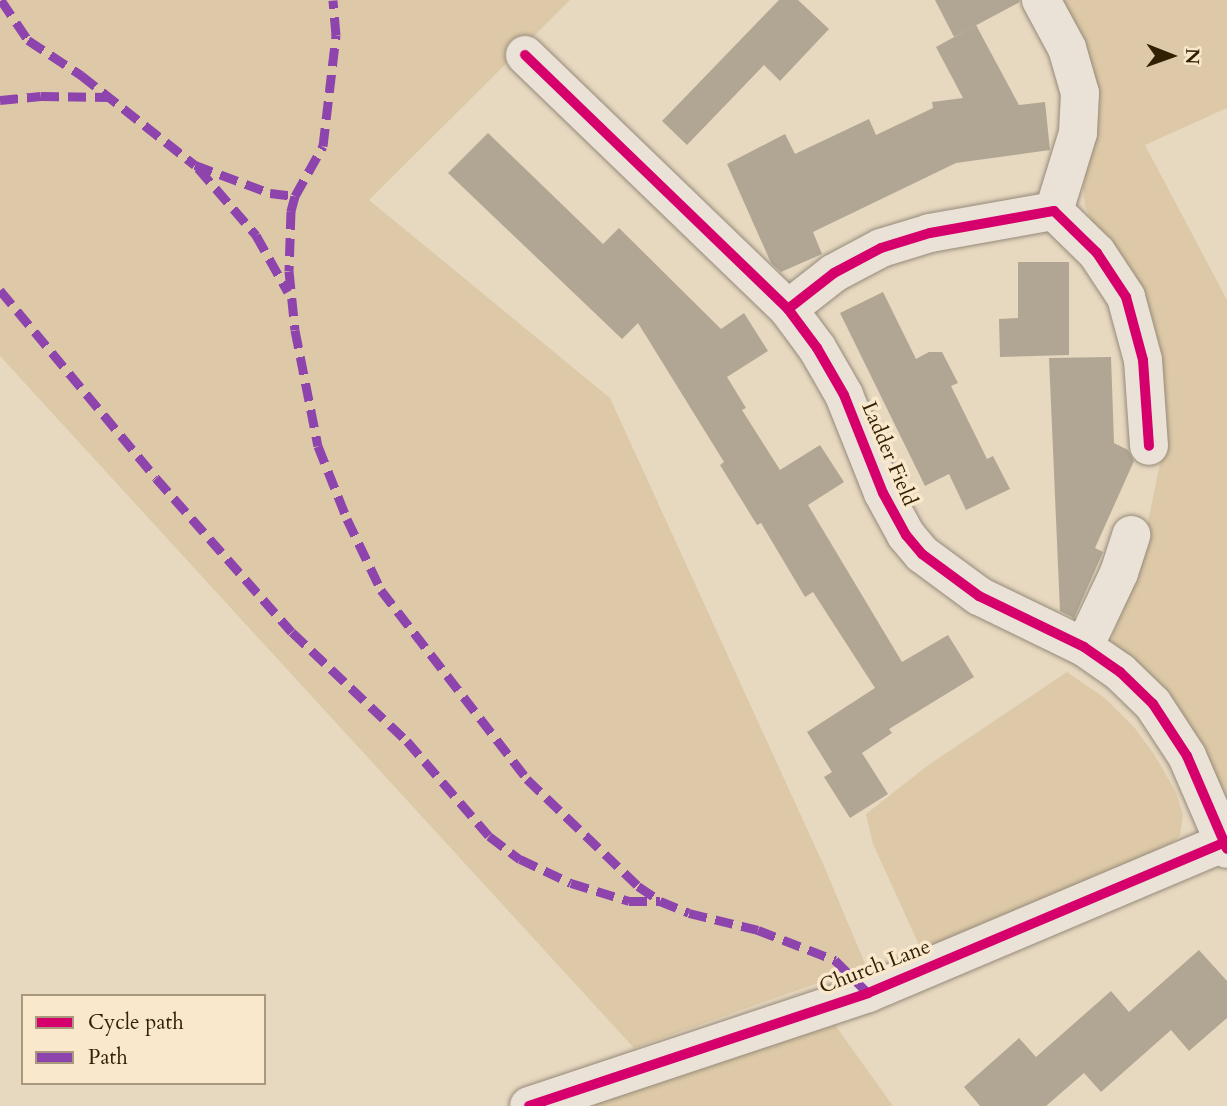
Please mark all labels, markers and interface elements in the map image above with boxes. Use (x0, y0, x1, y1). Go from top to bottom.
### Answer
north arrow (1136, 21, 1206, 91)
text: N (1179, 48, 1205, 65)
street label: Ladder Field (856, 398, 922, 510)
street label: Church Lane (816, 934, 934, 1000)
legend (21, 994, 266, 1085)
text: Cycle path (88, 1008, 184, 1037)
text: Path (88, 1043, 128, 1072)

